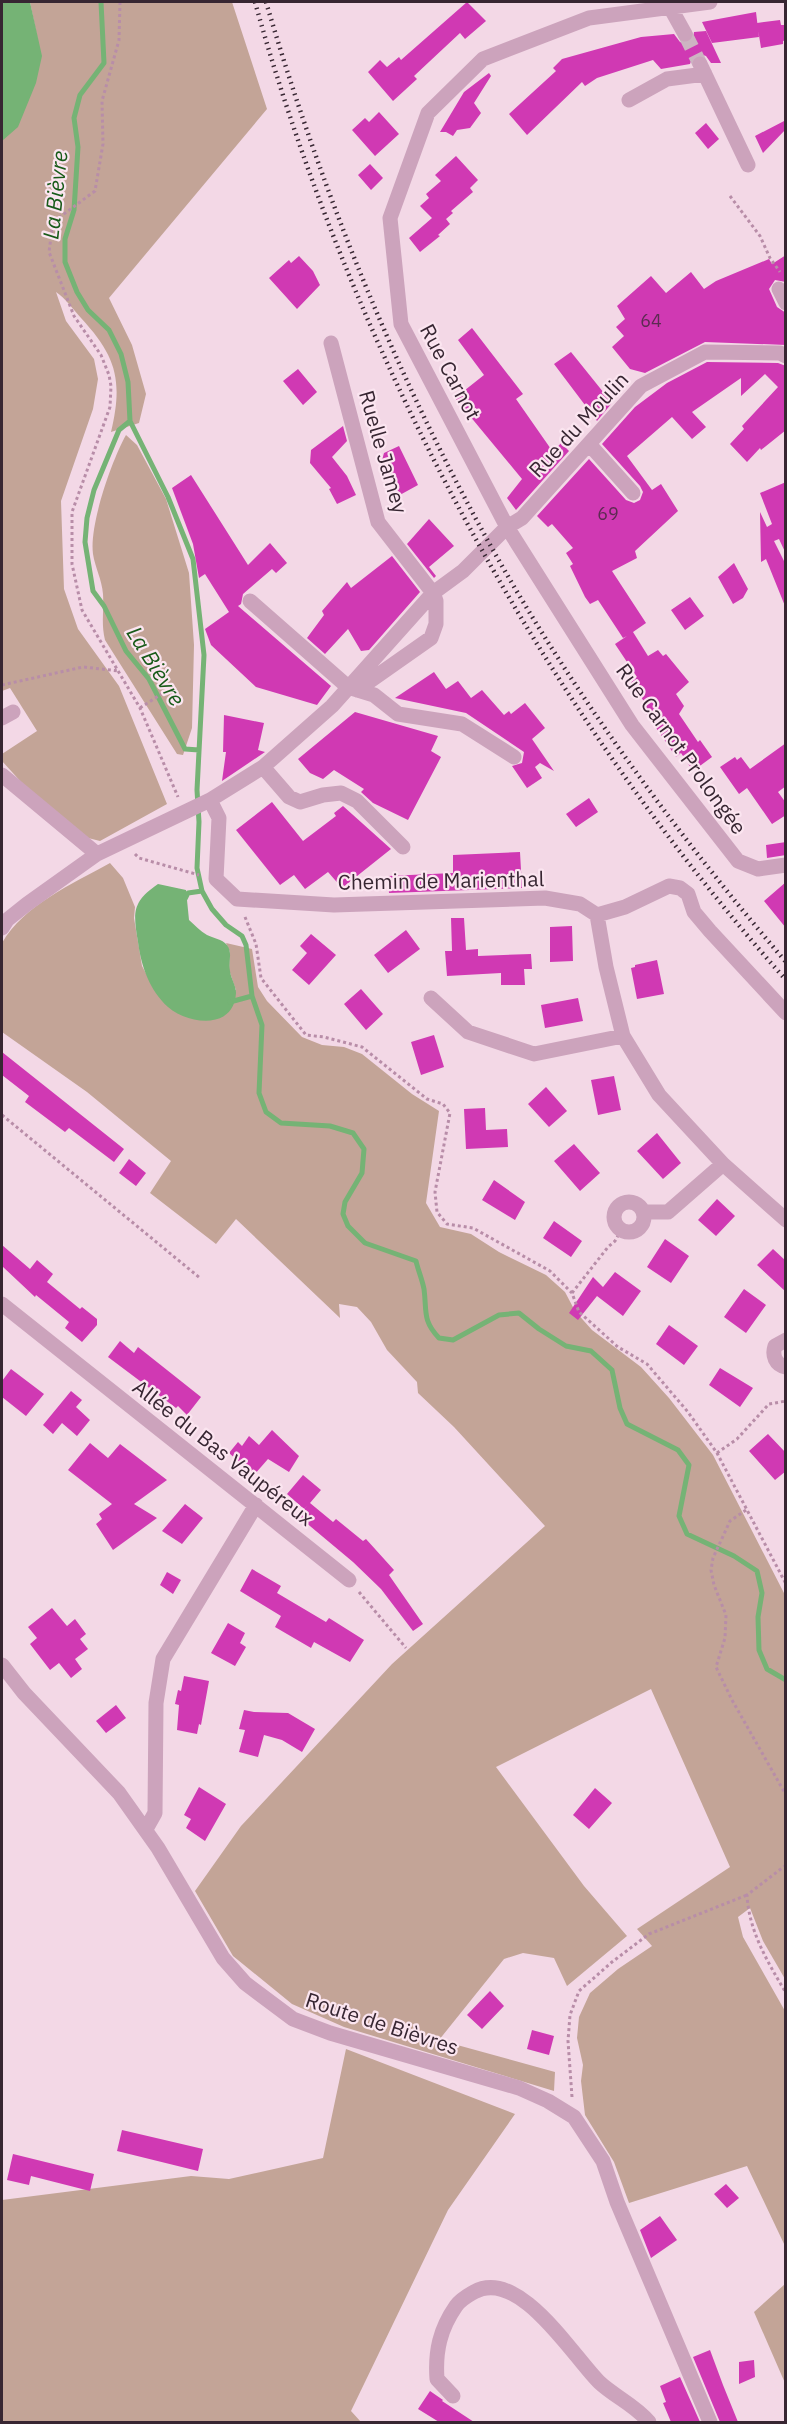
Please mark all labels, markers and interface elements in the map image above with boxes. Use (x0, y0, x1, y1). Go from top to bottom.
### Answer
water label: La Bièvre (35, 149, 74, 241)
house number: 64 (640, 309, 662, 332)
street label: Rue Carnot (414, 319, 488, 424)
street label: Rue du Moulin (522, 366, 634, 483)
street label: Ruelle Jamey (353, 387, 415, 517)
house number: 69 (597, 502, 619, 525)
water label: La Bièvre (121, 620, 192, 711)
street label: Rue Carnot Prolongée (610, 657, 753, 840)
street label: Chemin de Marienthal (337, 864, 545, 896)
street label: Allée du Bas Vaupéreux (127, 1373, 320, 1532)
street label: Route de Bièvres (302, 1985, 462, 2061)

